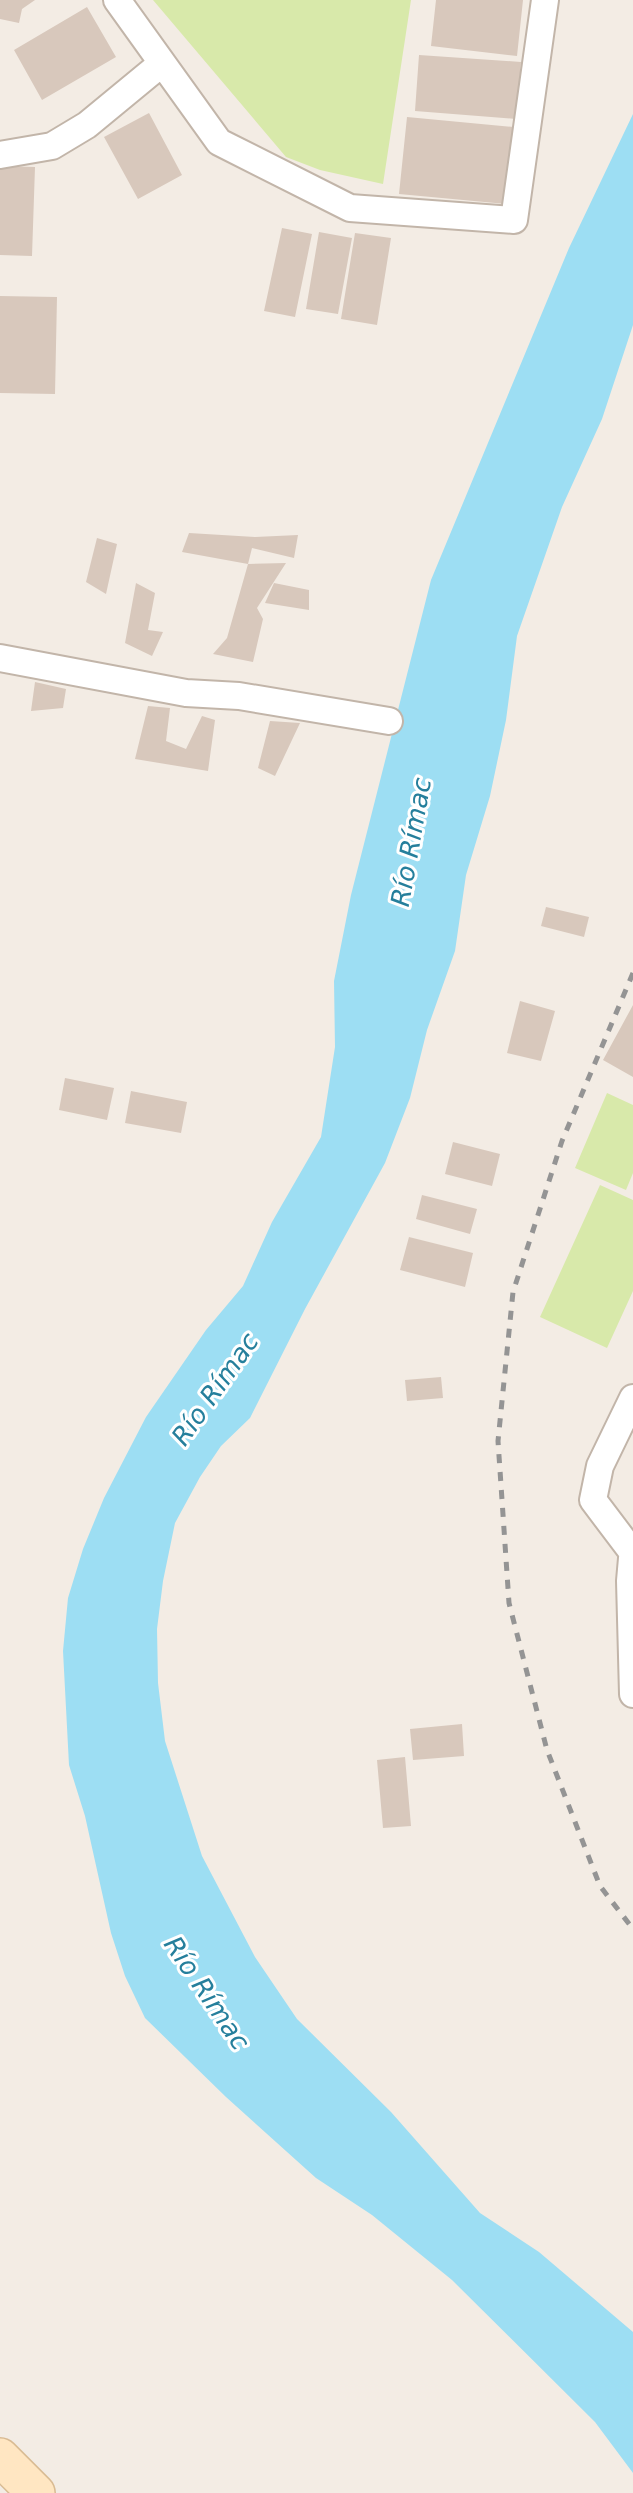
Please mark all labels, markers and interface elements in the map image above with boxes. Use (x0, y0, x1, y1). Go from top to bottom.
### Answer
water label: Río Rímac (385, 775, 437, 909)
water label: Río Rímac (165, 1327, 265, 1451)
water label: Río Rímac (158, 1931, 256, 2055)

